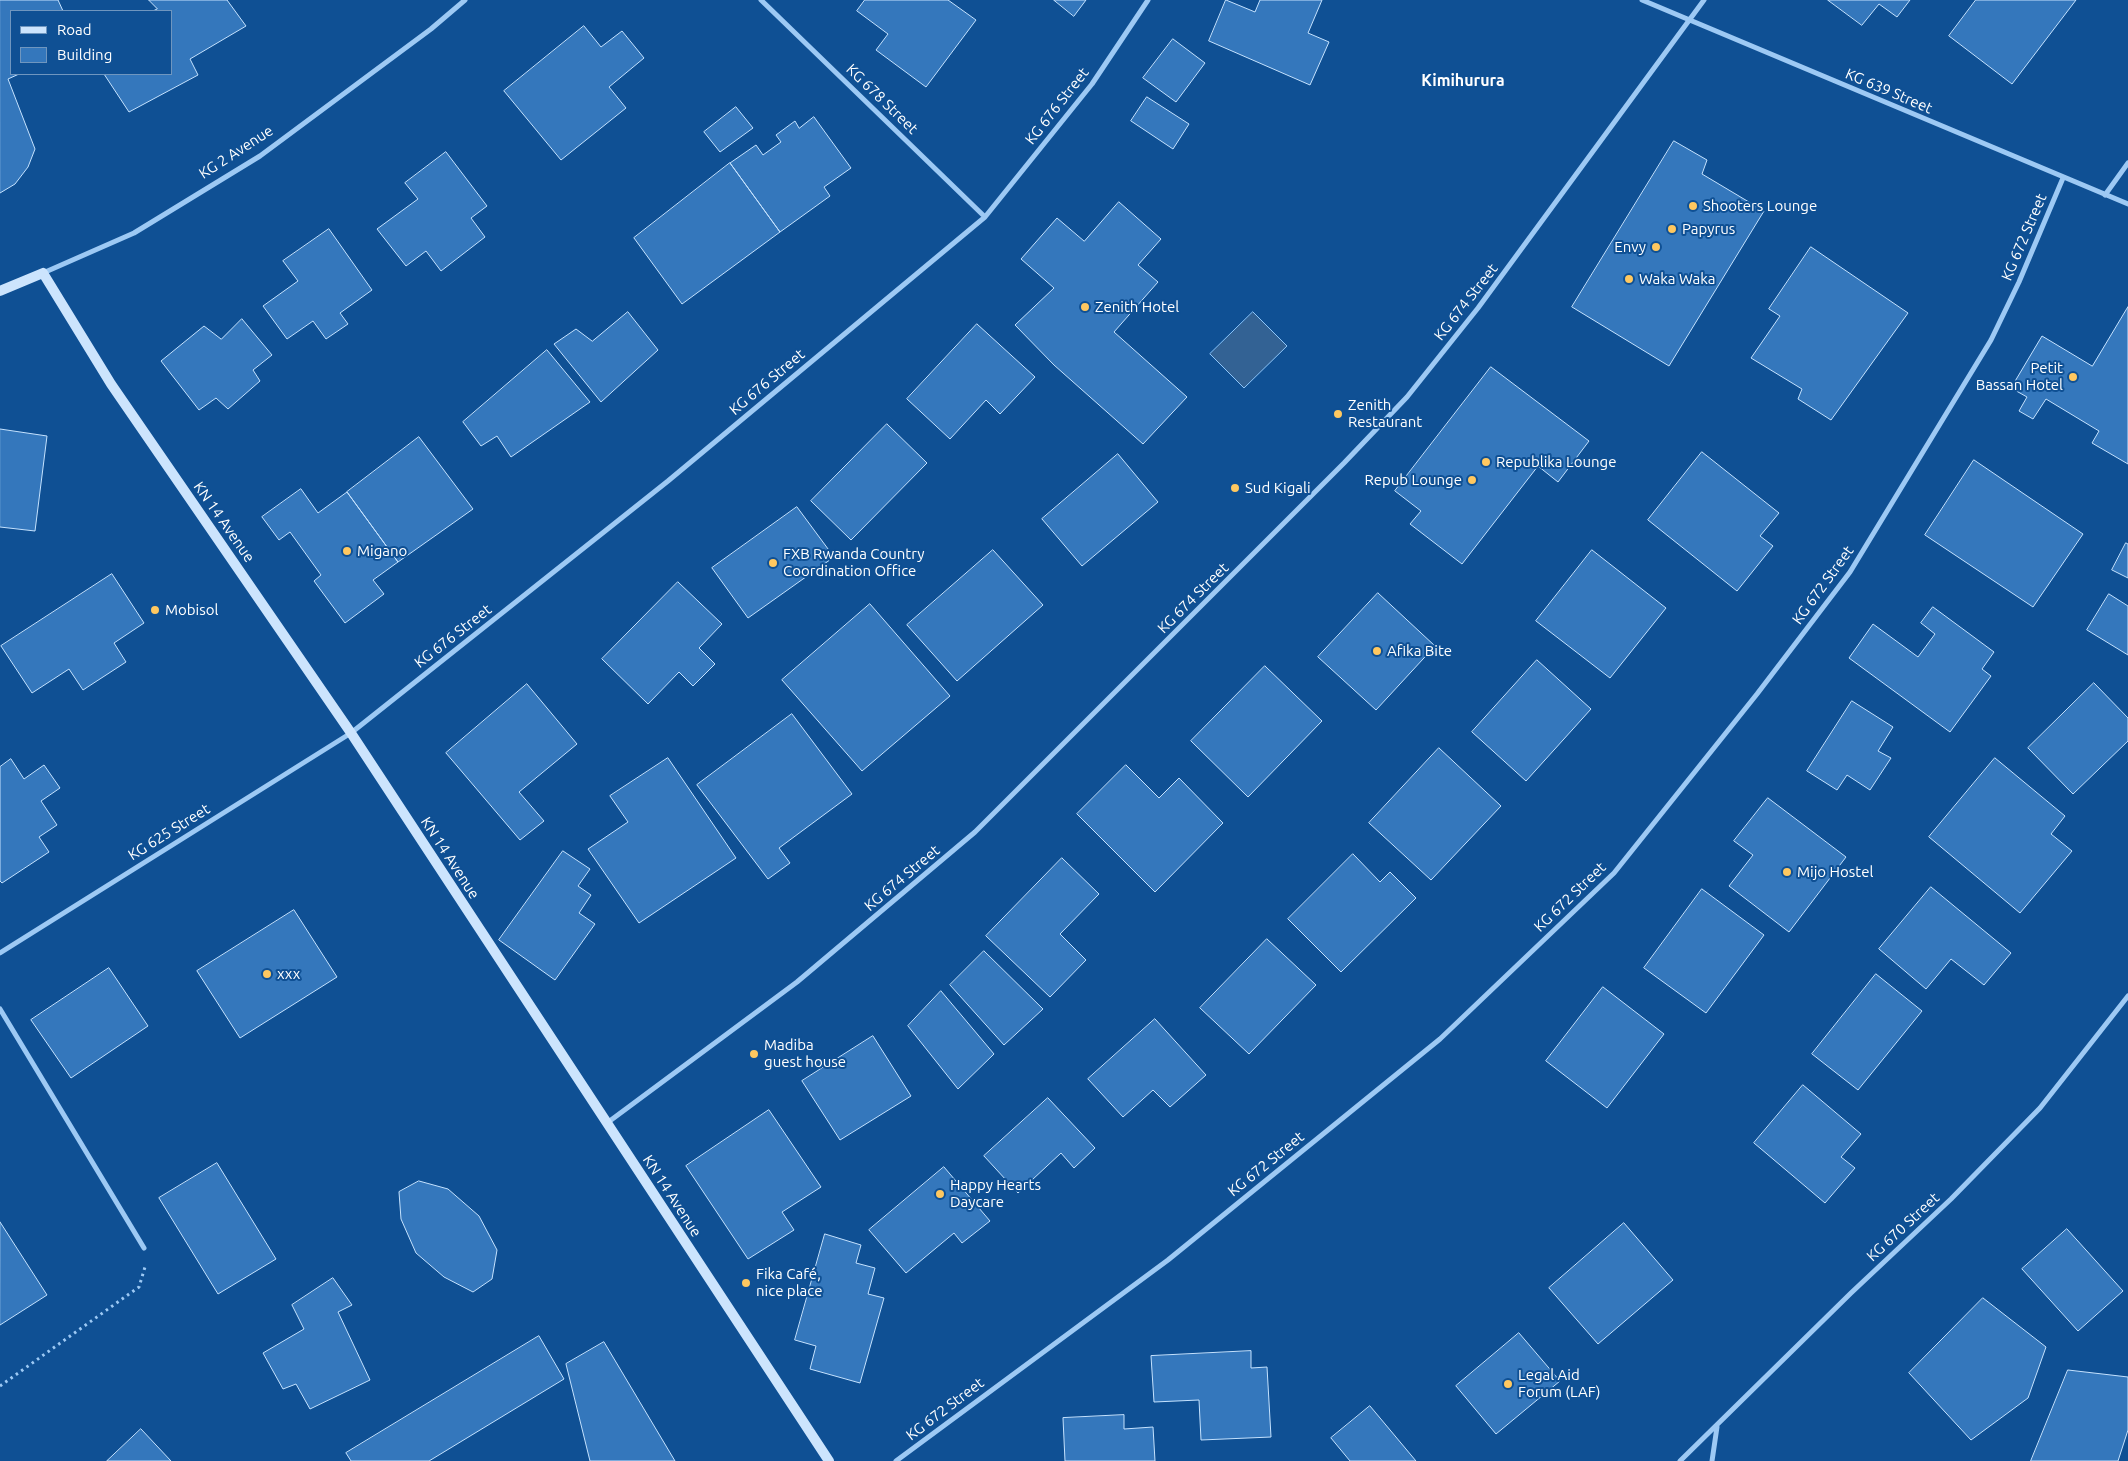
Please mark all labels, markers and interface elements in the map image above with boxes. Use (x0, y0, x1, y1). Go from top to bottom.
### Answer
legend (10, 10, 172, 75)
text: Road (57, 21, 92, 38)
text: Building (57, 46, 112, 63)
street label: KG 678 Street (842, 60, 922, 138)
street label: KG 676 Street (1021, 64, 1093, 148)
street label: KG 639 Street (1843, 65, 1935, 117)
district label: Kimihurura (1421, 71, 1505, 91)
street label: KG 2 Avenue (196, 121, 276, 183)
street label: KG 672 Street (1998, 191, 2050, 283)
place label: Shooters Lounge (1703, 197, 1817, 215)
marker: Shooters Lounge (1687, 200, 1699, 212)
place label: Papyrus (1682, 220, 1735, 238)
marker: Papyrus (1666, 223, 1678, 235)
place label: Envy (1614, 238, 1646, 256)
marker: Envy (1650, 241, 1662, 253)
street label: KG 674 Street (1430, 260, 1502, 344)
place label: Waka Waka (1639, 270, 1716, 288)
marker: Waka Waka (1623, 273, 1635, 285)
place label: Zenith Hotel (1095, 298, 1179, 316)
marker: Zenith Hotel (1079, 301, 1091, 313)
street label: KG 676 Street (726, 345, 808, 419)
place label: Petit Bassan Hotel (1976, 359, 2063, 394)
marker: Petit Bassan Hotel (2067, 371, 2079, 383)
place label: Zenith Restaurant (1348, 396, 1422, 431)
marker: Zenith Restaurant (1332, 408, 1344, 420)
place label: Republika Lounge (1496, 453, 1616, 471)
marker: Republika Lounge (1480, 456, 1492, 468)
place label: Repub Lounge (1364, 471, 1462, 489)
marker: Repub Lounge (1466, 474, 1478, 486)
street label: KN 14 Avenue (190, 478, 258, 566)
place label: Sud Kigali (1245, 479, 1311, 497)
marker: Sud Kigali (1229, 482, 1241, 494)
place label: Migano (357, 542, 407, 560)
street label: KG 672 Street (1788, 542, 1858, 628)
marker: Migano (341, 545, 353, 557)
place label: FXB Rwanda Country Coordination Office (783, 545, 925, 580)
marker: FXB Rwanda Country Coordination Office (767, 557, 779, 569)
street label: KG 674 Street (1154, 559, 1232, 637)
street label: KG 676 Street (411, 600, 495, 672)
place label: Mobisol (165, 601, 218, 619)
marker: Mobisol (149, 604, 161, 616)
place label: Afika Bite (1387, 642, 1452, 660)
marker: Afika Bite (1371, 645, 1383, 657)
street label: KG 625 Street (125, 800, 213, 864)
street label: KN 14 Avenue (417, 814, 483, 902)
street label: KG 674 Street (861, 841, 943, 915)
street label: KG 672 Street (1530, 858, 1610, 936)
place label: Mijo Hostel (1797, 863, 1873, 881)
marker: Mijo Hostel (1781, 866, 1793, 878)
place label: xxx (277, 965, 300, 983)
marker: xxx (261, 968, 273, 980)
place label: Madiba guest house (764, 1036, 846, 1071)
marker: Madiba guest house (748, 1048, 760, 1060)
street label: KG 672 Street (1224, 1128, 1308, 1200)
street label: KN 14 Avenue (639, 1152, 705, 1240)
place label: Happy Hearts Daycare (950, 1176, 1041, 1211)
marker: Happy Hearts Daycare (934, 1188, 946, 1200)
street label: KG 670 Street (1863, 1189, 1943, 1265)
place label: Fika Café, nice place (756, 1265, 823, 1300)
marker: Fika Café, nice place (740, 1277, 752, 1289)
place label: Legal Aid Forum (LAF) (1518, 1366, 1600, 1401)
street label: KG 672 Street (903, 1374, 987, 1444)
marker: Legal Aid Forum (LAF) (1502, 1378, 1514, 1390)

